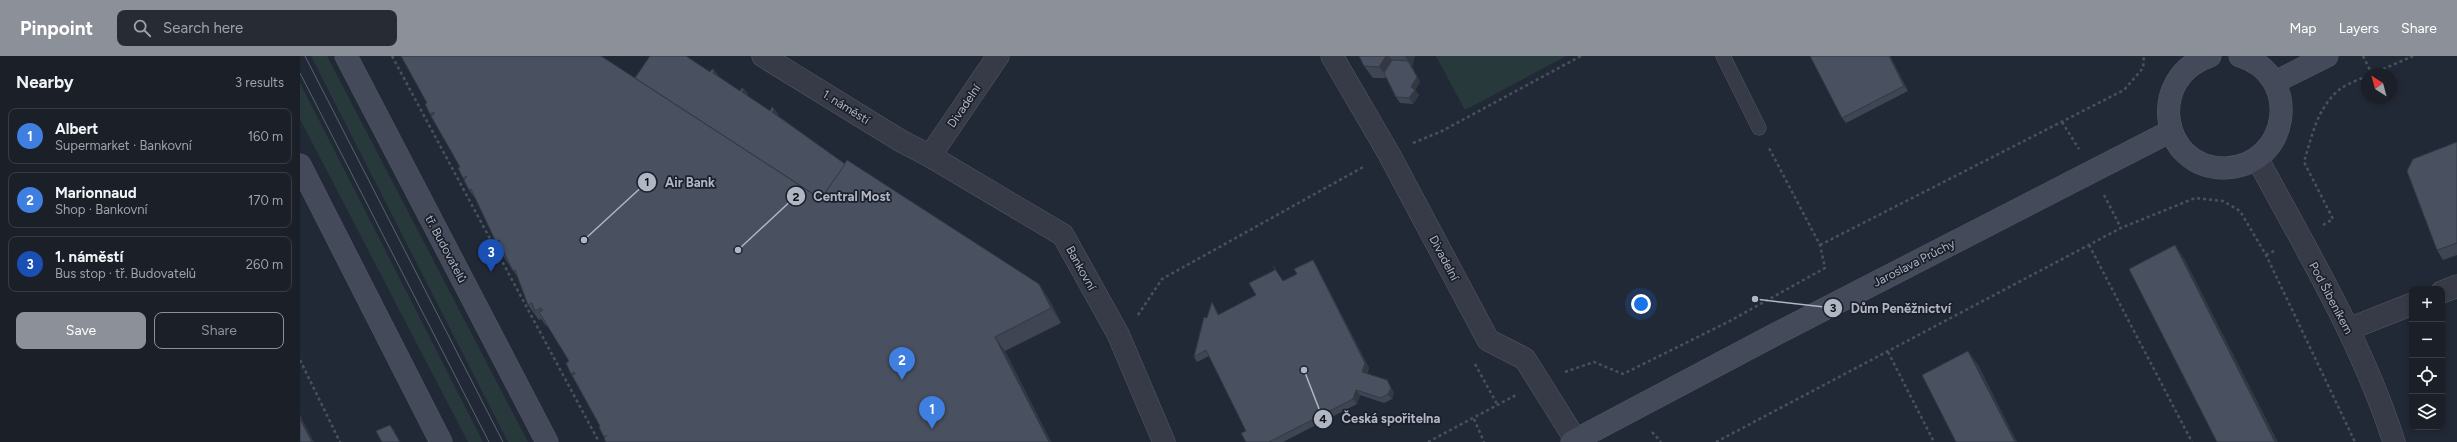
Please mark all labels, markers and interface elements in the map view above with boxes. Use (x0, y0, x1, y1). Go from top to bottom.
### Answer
search box (117, 10, 397, 46)
text: Pinpoint (20, 17, 93, 40)
icon: search (131, 17, 153, 39)
text: Search here (163, 19, 243, 37)
text: Map (2289, 20, 2317, 37)
text: Layers (2339, 20, 2379, 37)
text: Share (2401, 20, 2437, 37)
north arrow (2361, 68, 2397, 104)
text: Nearby (16, 72, 74, 92)
text: 3 results (235, 75, 284, 90)
street label: Divadelní (945, 81, 984, 130)
street label: 1. náměstí (820, 87, 873, 128)
text: Albert (55, 120, 98, 138)
text: 1 (27, 129, 33, 144)
text: 160 m (248, 129, 283, 144)
text: Supermarket · Bankovní (55, 138, 192, 153)
callout: Air Bank (637, 170, 723, 195)
text: 1 (644, 175, 650, 189)
text: Air Bank (665, 175, 715, 190)
text: Marionnaud (55, 184, 137, 202)
callout: Central Most (786, 184, 899, 209)
text: Central Most (813, 189, 891, 204)
text: 2 (793, 190, 800, 204)
text: 2 (26, 193, 34, 208)
text: 170 m (248, 193, 283, 208)
text: Shop · Bankovní (55, 202, 148, 217)
street label: tř. Budovatelů (422, 213, 470, 285)
street label: Divadelní (1426, 233, 1462, 284)
street label: Jaroslava Průchy (1871, 236, 1958, 290)
pin: 3 (478, 239, 504, 272)
street label: Bankovní (1063, 243, 1099, 294)
text: 1. náměstí (55, 248, 123, 266)
text: 3 (26, 257, 34, 272)
text: 260 m (246, 257, 283, 272)
street label: Pod Šibeníkem (2306, 260, 2356, 336)
text: Bus stop · tř. Budovatelů (55, 266, 196, 281)
map controls (2409, 286, 2445, 430)
button: + (2409, 286, 2445, 322)
your location (1631, 294, 1651, 314)
callout: Dům Peněžnictví (1823, 295, 1959, 320)
text: 3 (1830, 301, 1837, 315)
text: Dům Peněžnictví (1851, 301, 1953, 316)
button: Save (16, 312, 146, 349)
button: Share (154, 312, 284, 349)
button: − (2409, 322, 2445, 358)
pin: 2 (889, 347, 915, 380)
button: locate (2409, 358, 2445, 394)
button: layers (2409, 394, 2445, 430)
pin: 1 (919, 396, 945, 429)
callout: Česká spořitelna (1313, 406, 1448, 431)
text: Česká spořitelna (1342, 410, 1441, 426)
text: 4 (1319, 412, 1327, 426)

